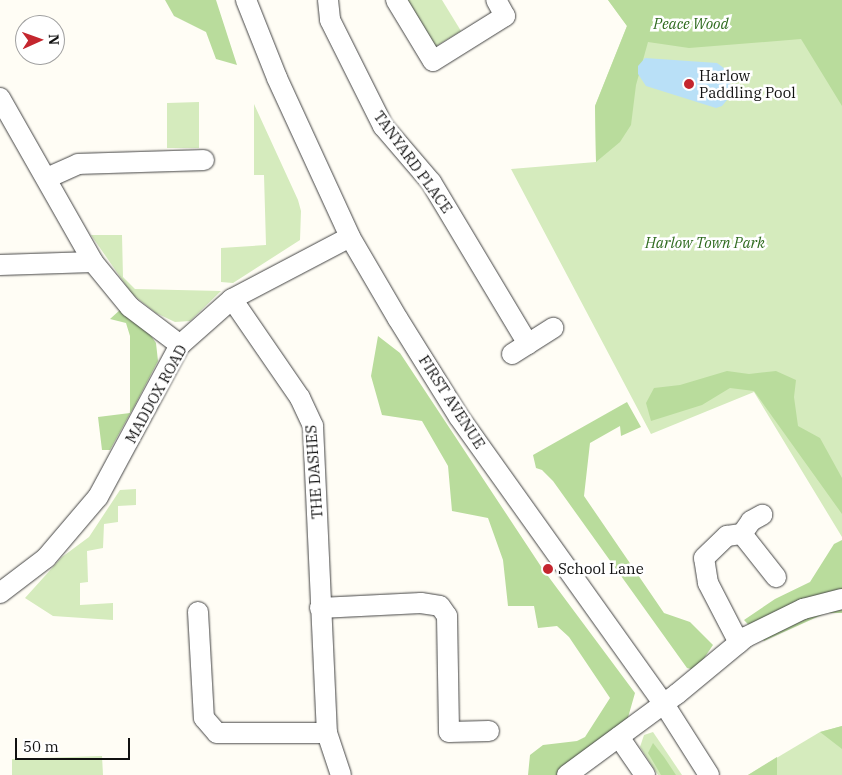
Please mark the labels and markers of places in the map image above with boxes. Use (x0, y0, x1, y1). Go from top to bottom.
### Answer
place label: Harlow Paddling Pool (699, 66, 796, 101)
marker: Harlow Paddling Pool (683, 78, 695, 90)
place label: School Lane (558, 560, 644, 578)
marker: School Lane (542, 563, 554, 575)

